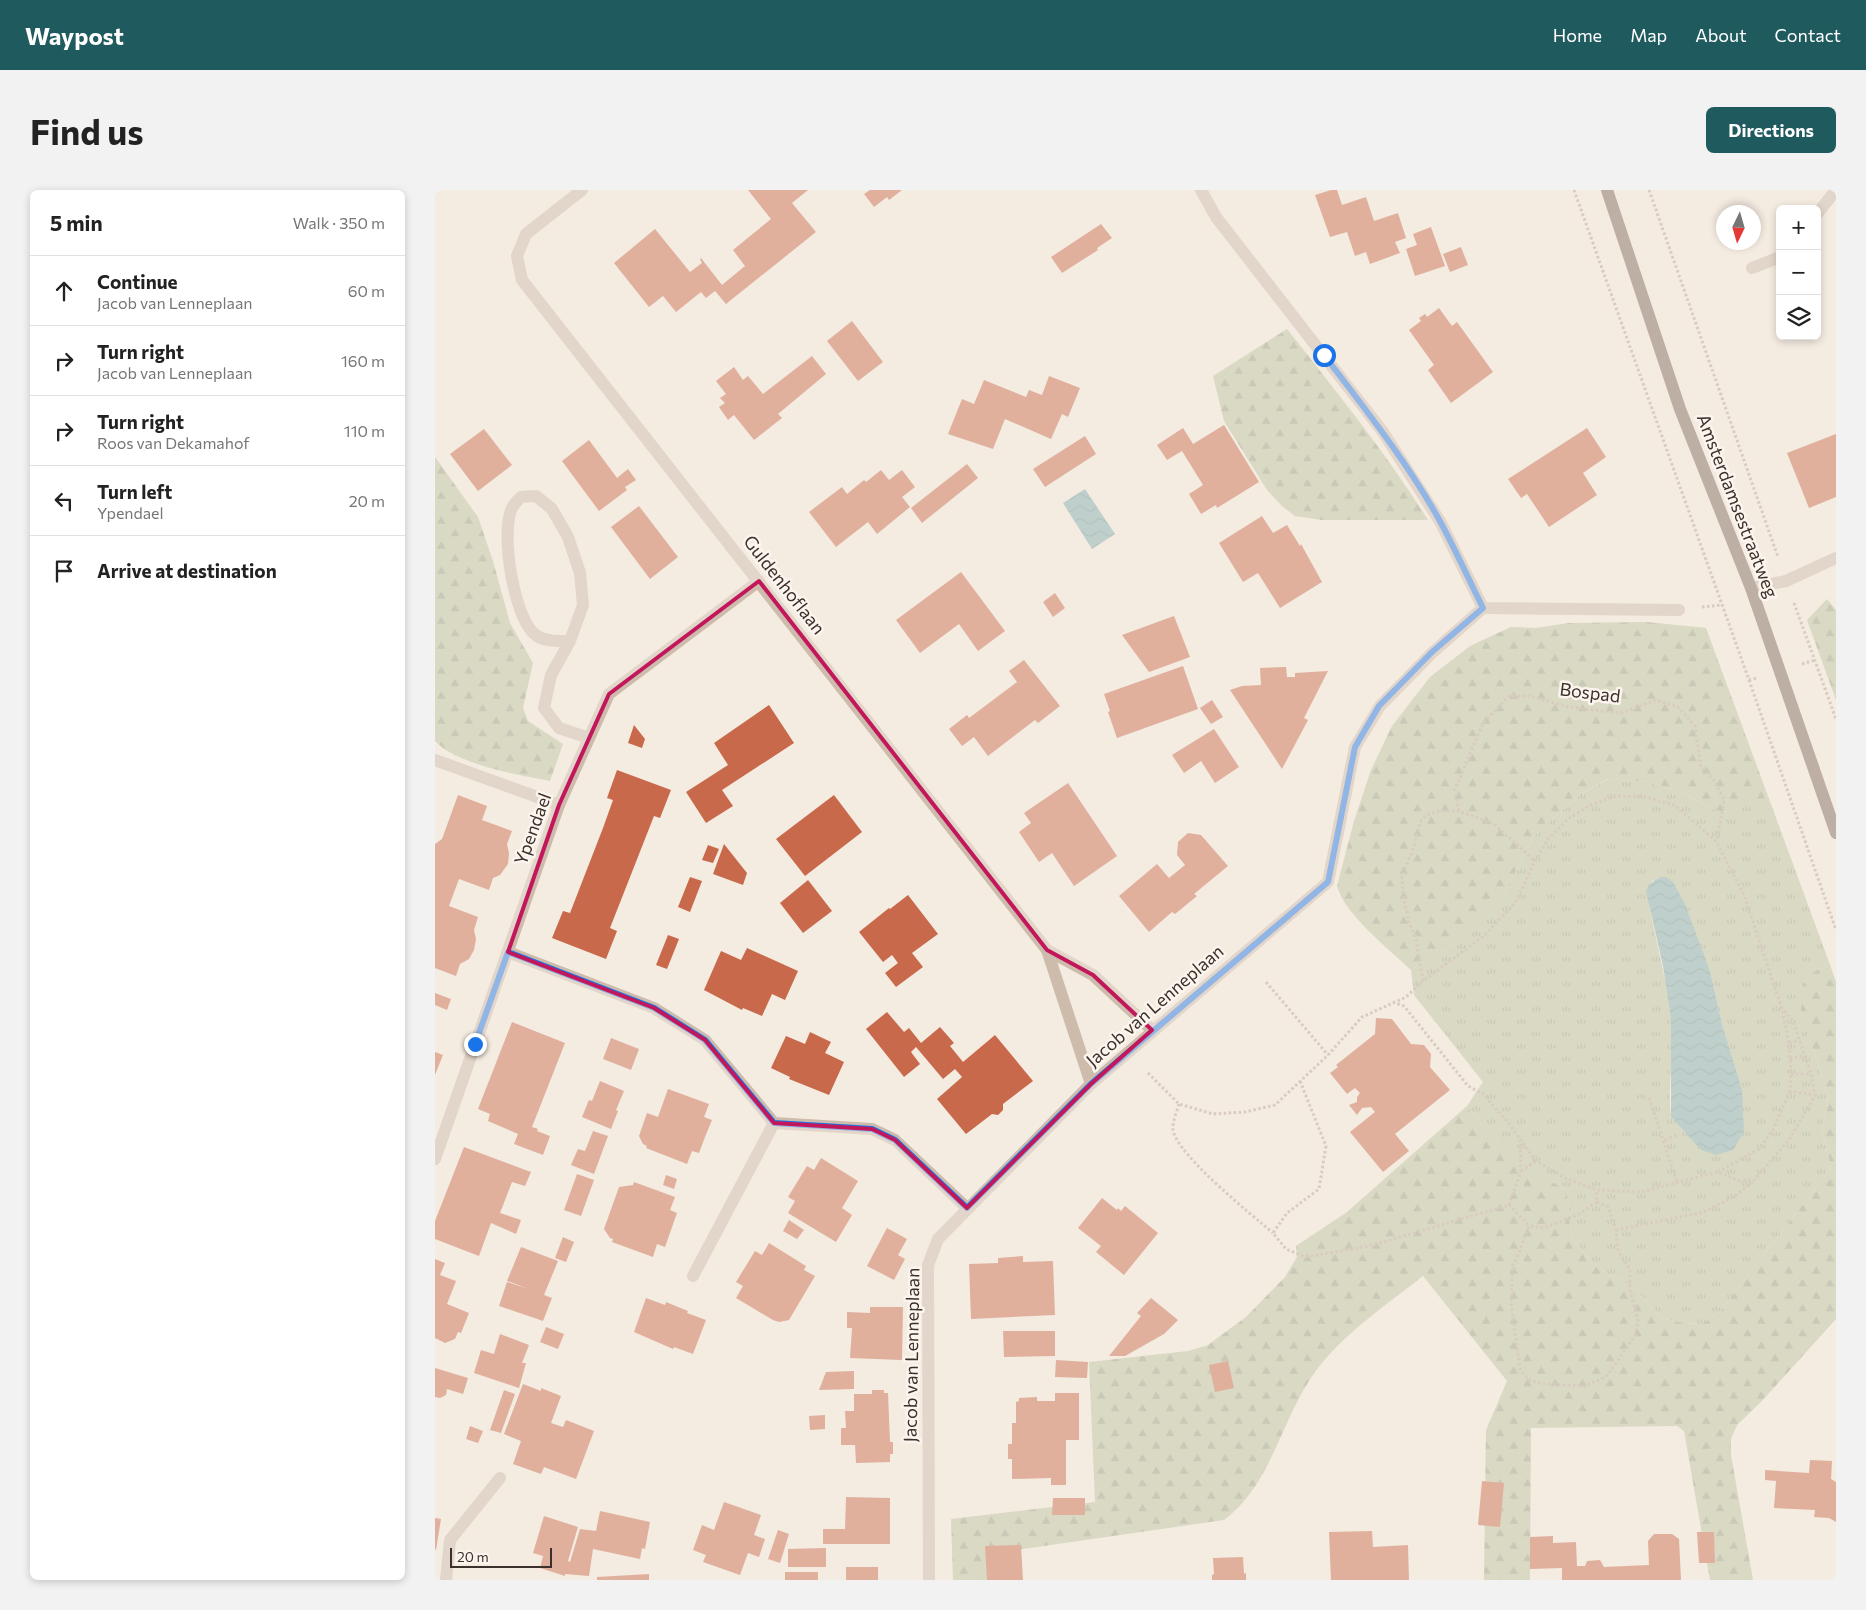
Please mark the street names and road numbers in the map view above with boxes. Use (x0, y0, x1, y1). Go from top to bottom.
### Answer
street label: Amsterdamsestraatweg (1693, 411, 1783, 601)
street label: Guldenhoflaan (739, 530, 830, 638)
street label: Bospad (1559, 677, 1622, 707)
street label: Ypendael (509, 790, 555, 868)
street label: Jacob van Lenneplaan (1081, 940, 1228, 1071)
street label: Jacob van Lenneplaan (898, 1267, 924, 1443)

